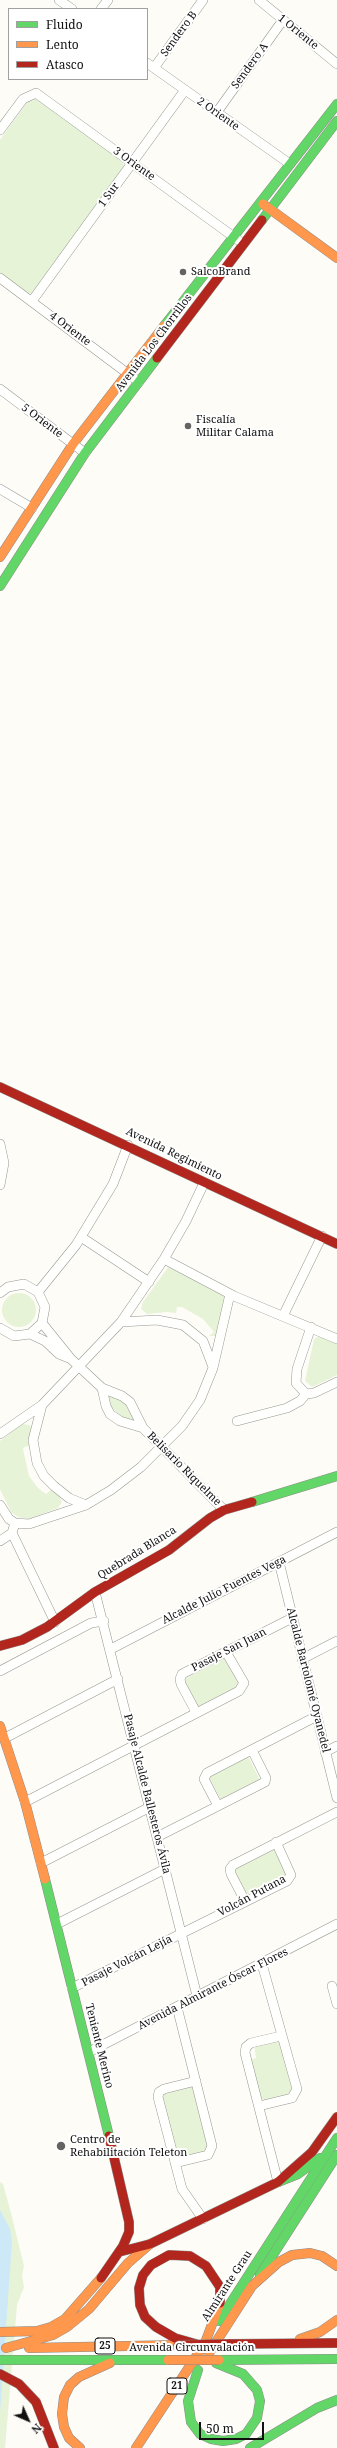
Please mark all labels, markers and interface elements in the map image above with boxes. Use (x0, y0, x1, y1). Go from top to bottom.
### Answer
legend (8, 8, 148, 80)
street label: Sendero B (158, 9, 200, 59)
street label: 1 Oriente (275, 12, 321, 52)
text: Fluido (46, 16, 83, 33)
text: Lento (46, 36, 79, 53)
street label: Sendero A (229, 40, 271, 92)
text: Atasco (46, 56, 84, 73)
street label: 2 Oriente (194, 95, 242, 133)
street label: 3 Oriente (110, 144, 158, 184)
street label: 1 Sur (96, 180, 122, 210)
place label: SalcoBrand (191, 265, 251, 279)
marker: SalcoBrand (178, 267, 188, 277)
street label: Avenida Los Chorrillos (113, 292, 195, 394)
street label: 4 Oriente (47, 309, 93, 349)
street label: 5 Oriente (19, 401, 65, 441)
place label: Fiscalía Militar Calama (196, 413, 274, 439)
marker: Fiscalía Militar Calama (183, 421, 193, 431)
street label: Avenida Regimiento (124, 1125, 224, 1183)
street label: Belisario Riquelme (144, 1429, 224, 1509)
street label: Quebrada Blanca (95, 1523, 179, 1583)
street label: Alcalde Julio Fuentes Vega (160, 1553, 288, 1627)
street label: Alcalde Bartolomé Oyanedel (284, 1606, 332, 1754)
street label: Pasaje San Juan (189, 1625, 269, 1675)
street label: Pasaje Alcalde Ballesteros Ávila (121, 1713, 173, 1875)
street label: Volcán Putana (216, 1873, 288, 1919)
street label: Pasaje Volcán Lejía (80, 1932, 174, 1990)
street label: Avenida Almirante Óscar Flores (136, 1945, 290, 2033)
street label: Teniente Merino (82, 2002, 116, 2090)
place label: Centro de Rehabilitación Teleton (70, 2133, 187, 2159)
marker: Centro de Rehabilitación Teleton (55, 2140, 67, 2152)
street label: Almirante Grau (199, 2248, 255, 2324)
road number: 25 (95, 2338, 115, 2354)
street label: Avenida Circunvalación (129, 2341, 255, 2355)
road number: 21 (167, 2378, 187, 2394)
north arrow (8, 2400, 48, 2440)
scale bar (201, 2414, 266, 2440)
text: N (28, 2420, 45, 2437)
text: 50 m (206, 2420, 234, 2437)

